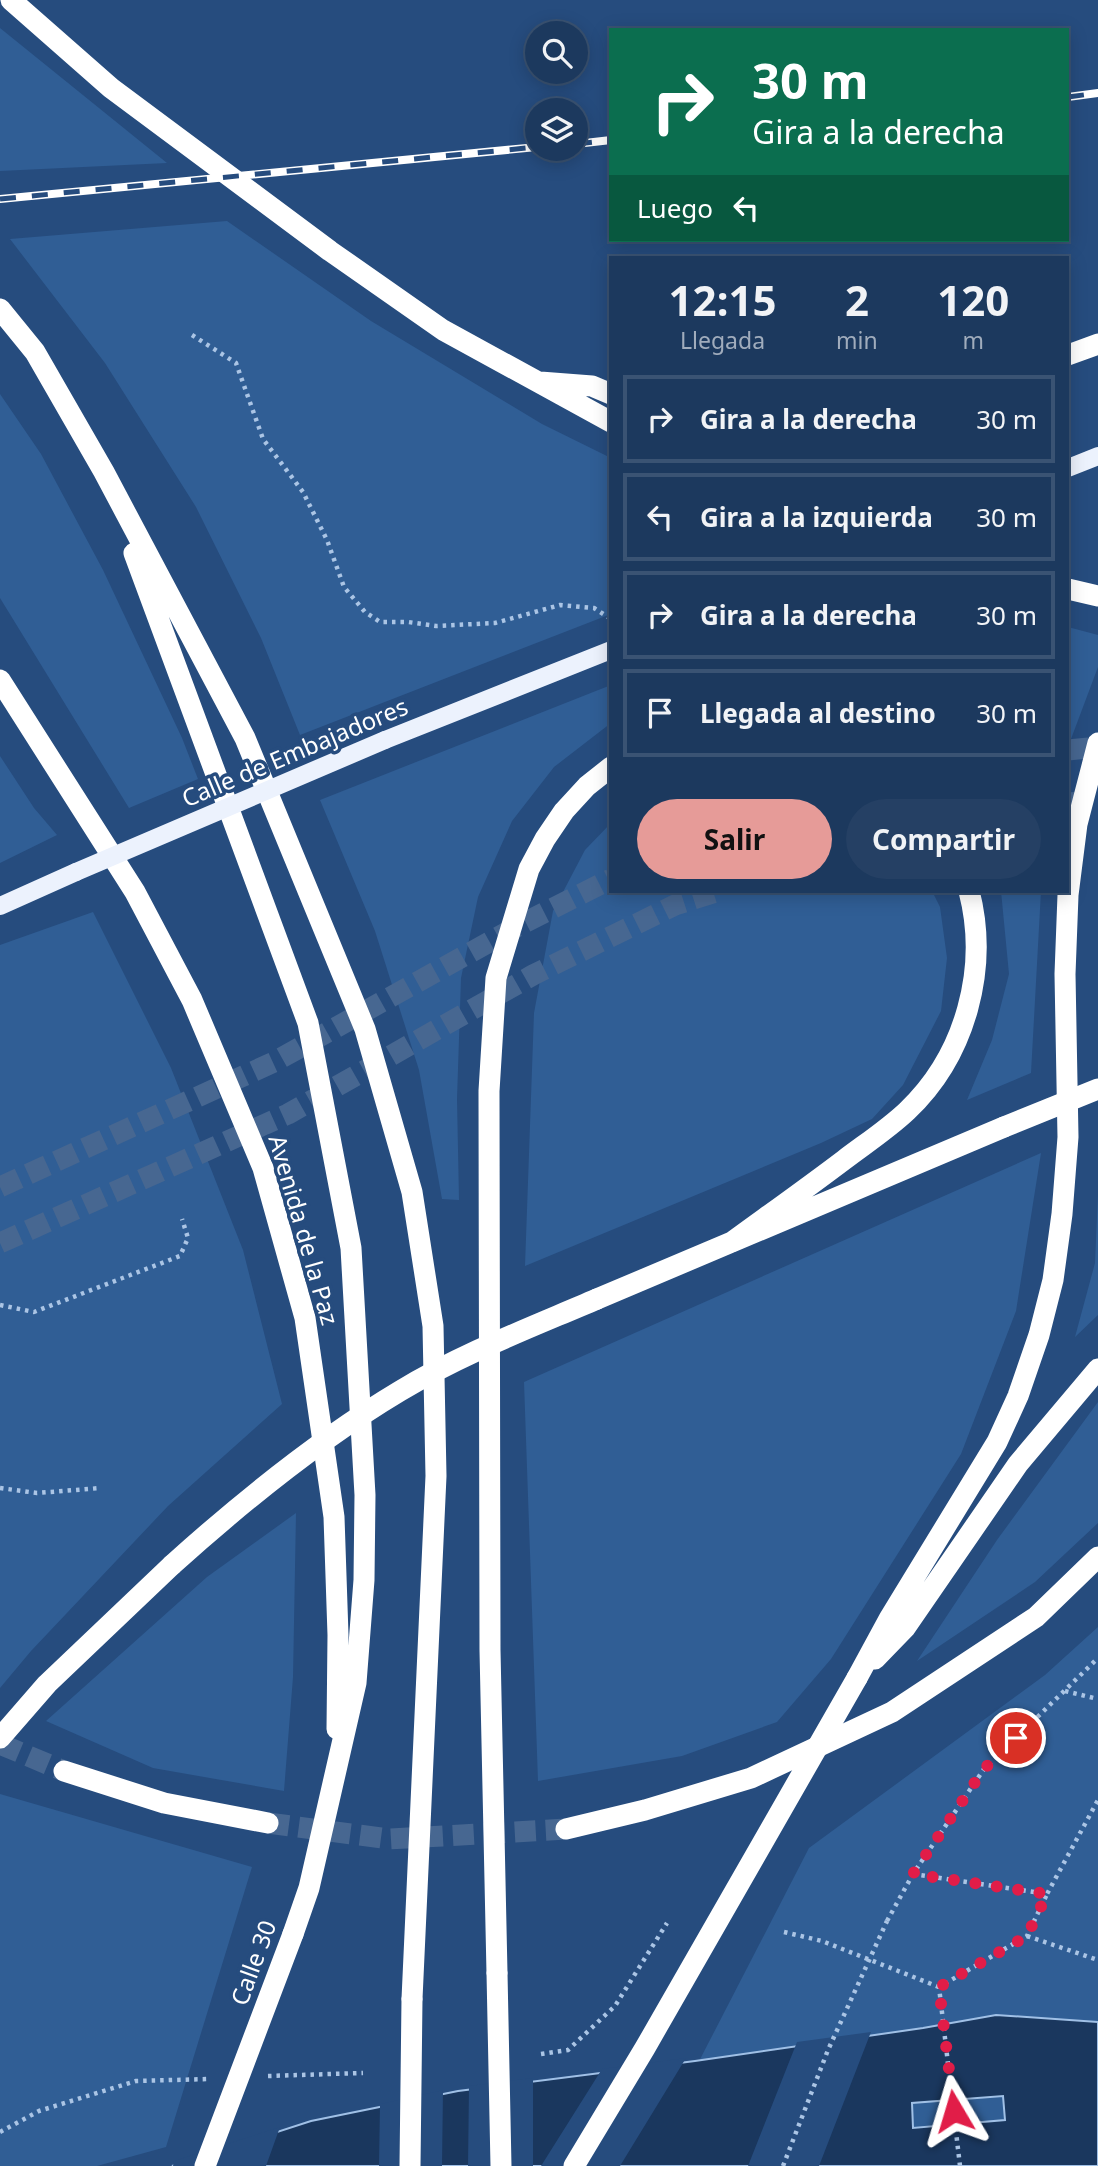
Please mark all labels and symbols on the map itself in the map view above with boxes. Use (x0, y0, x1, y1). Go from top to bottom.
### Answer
street label: Calle de Embajadores (176, 689, 413, 814)
street label: Avenida de la Paz (262, 1131, 347, 1328)
pin (986, 1708, 1046, 1768)
street label: Calle 30 (222, 1915, 283, 2010)
position arrow (917, 2074, 991, 2148)

